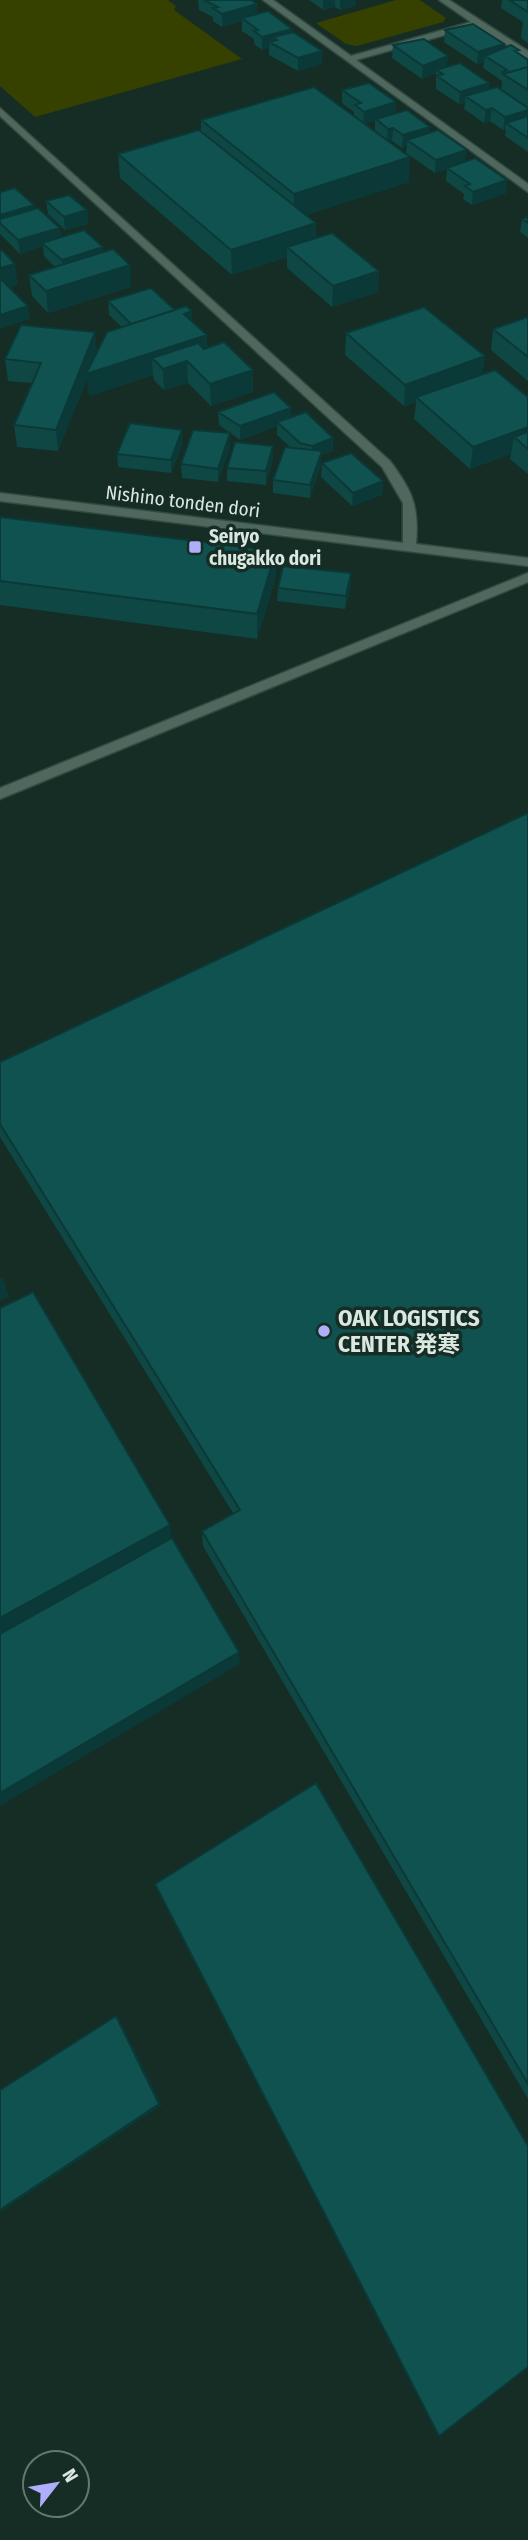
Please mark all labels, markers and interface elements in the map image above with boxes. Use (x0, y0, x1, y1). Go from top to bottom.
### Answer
street label: Nishino tonden dori (104, 481, 261, 522)
place label: Seiryo chugakko dori (209, 525, 321, 570)
marker: Seiryo chugakko dori (187, 539, 203, 555)
place label: OAK LOGISTICS CENTER 発寒 (338, 1304, 480, 1358)
marker: OAK LOGISTICS CENTER 発寒 (316, 1323, 332, 1339)
north arrow (21, 2449, 91, 2519)
text: N (57, 2465, 83, 2486)

